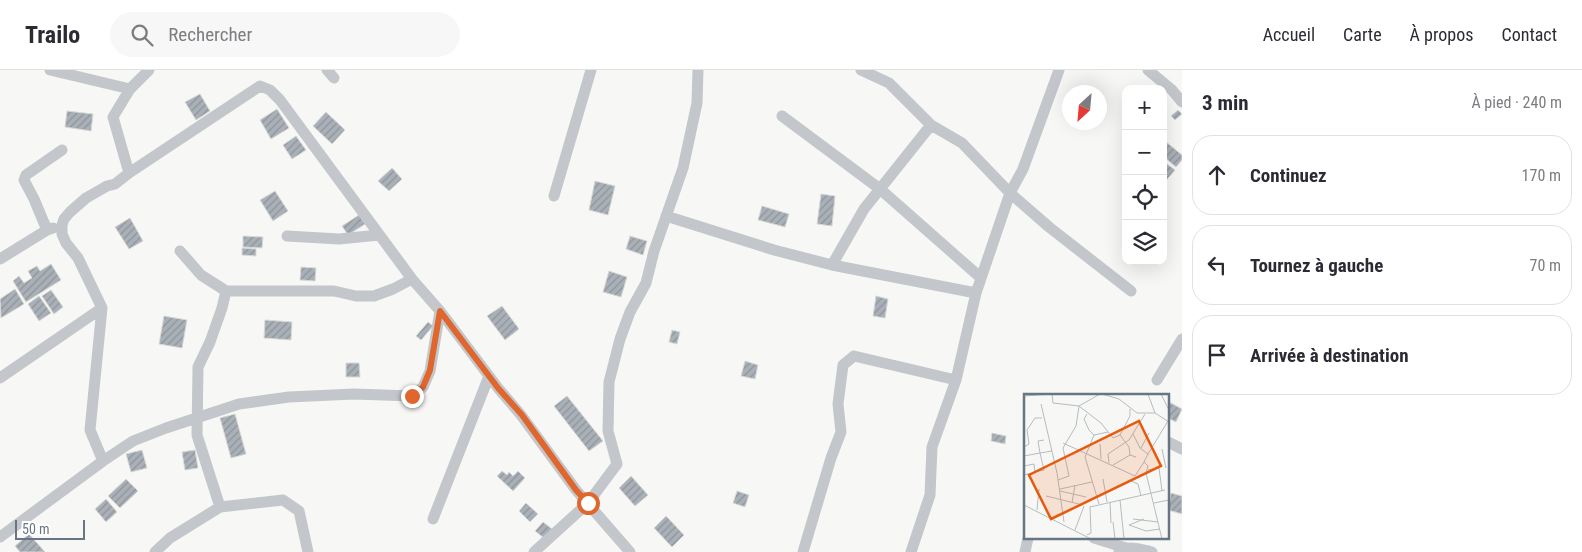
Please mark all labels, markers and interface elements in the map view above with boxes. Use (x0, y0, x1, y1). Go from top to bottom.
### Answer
search box (110, 12, 460, 57)
text: Trailo (25, 21, 80, 49)
icon: search (128, 21, 156, 49)
text: Rechercher (168, 23, 252, 46)
text: Accueil (1263, 24, 1315, 45)
text: Carte (1343, 24, 1382, 45)
text: À propos (1410, 24, 1473, 45)
text: Contact (1501, 24, 1557, 45)
north arrow (1062, 85, 1107, 130)
map controls (1122, 85, 1167, 265)
button: + (1122, 85, 1167, 130)
text: 3 min (1202, 91, 1249, 115)
text: À pied · 240 m (1471, 93, 1562, 112)
button: − (1122, 130, 1167, 175)
icon: ahead (1203, 161, 1231, 189)
text: Continuez (1250, 164, 1327, 187)
text: 170 m (1522, 166, 1561, 185)
button: locate (1122, 175, 1167, 220)
button: layers (1122, 220, 1167, 265)
icon: left (1203, 251, 1231, 279)
text: Tournez à gauche (1250, 254, 1383, 277)
text: 70 m (1529, 256, 1561, 275)
icon: arrive (1203, 341, 1231, 369)
text: Arrivée à destination (1250, 344, 1409, 367)
route end (401, 385, 424, 408)
inset map (1024, 394, 1170, 540)
route start (577, 492, 600, 515)
scale bar (15, 517, 85, 540)
text: 50 m (22, 521, 50, 537)

